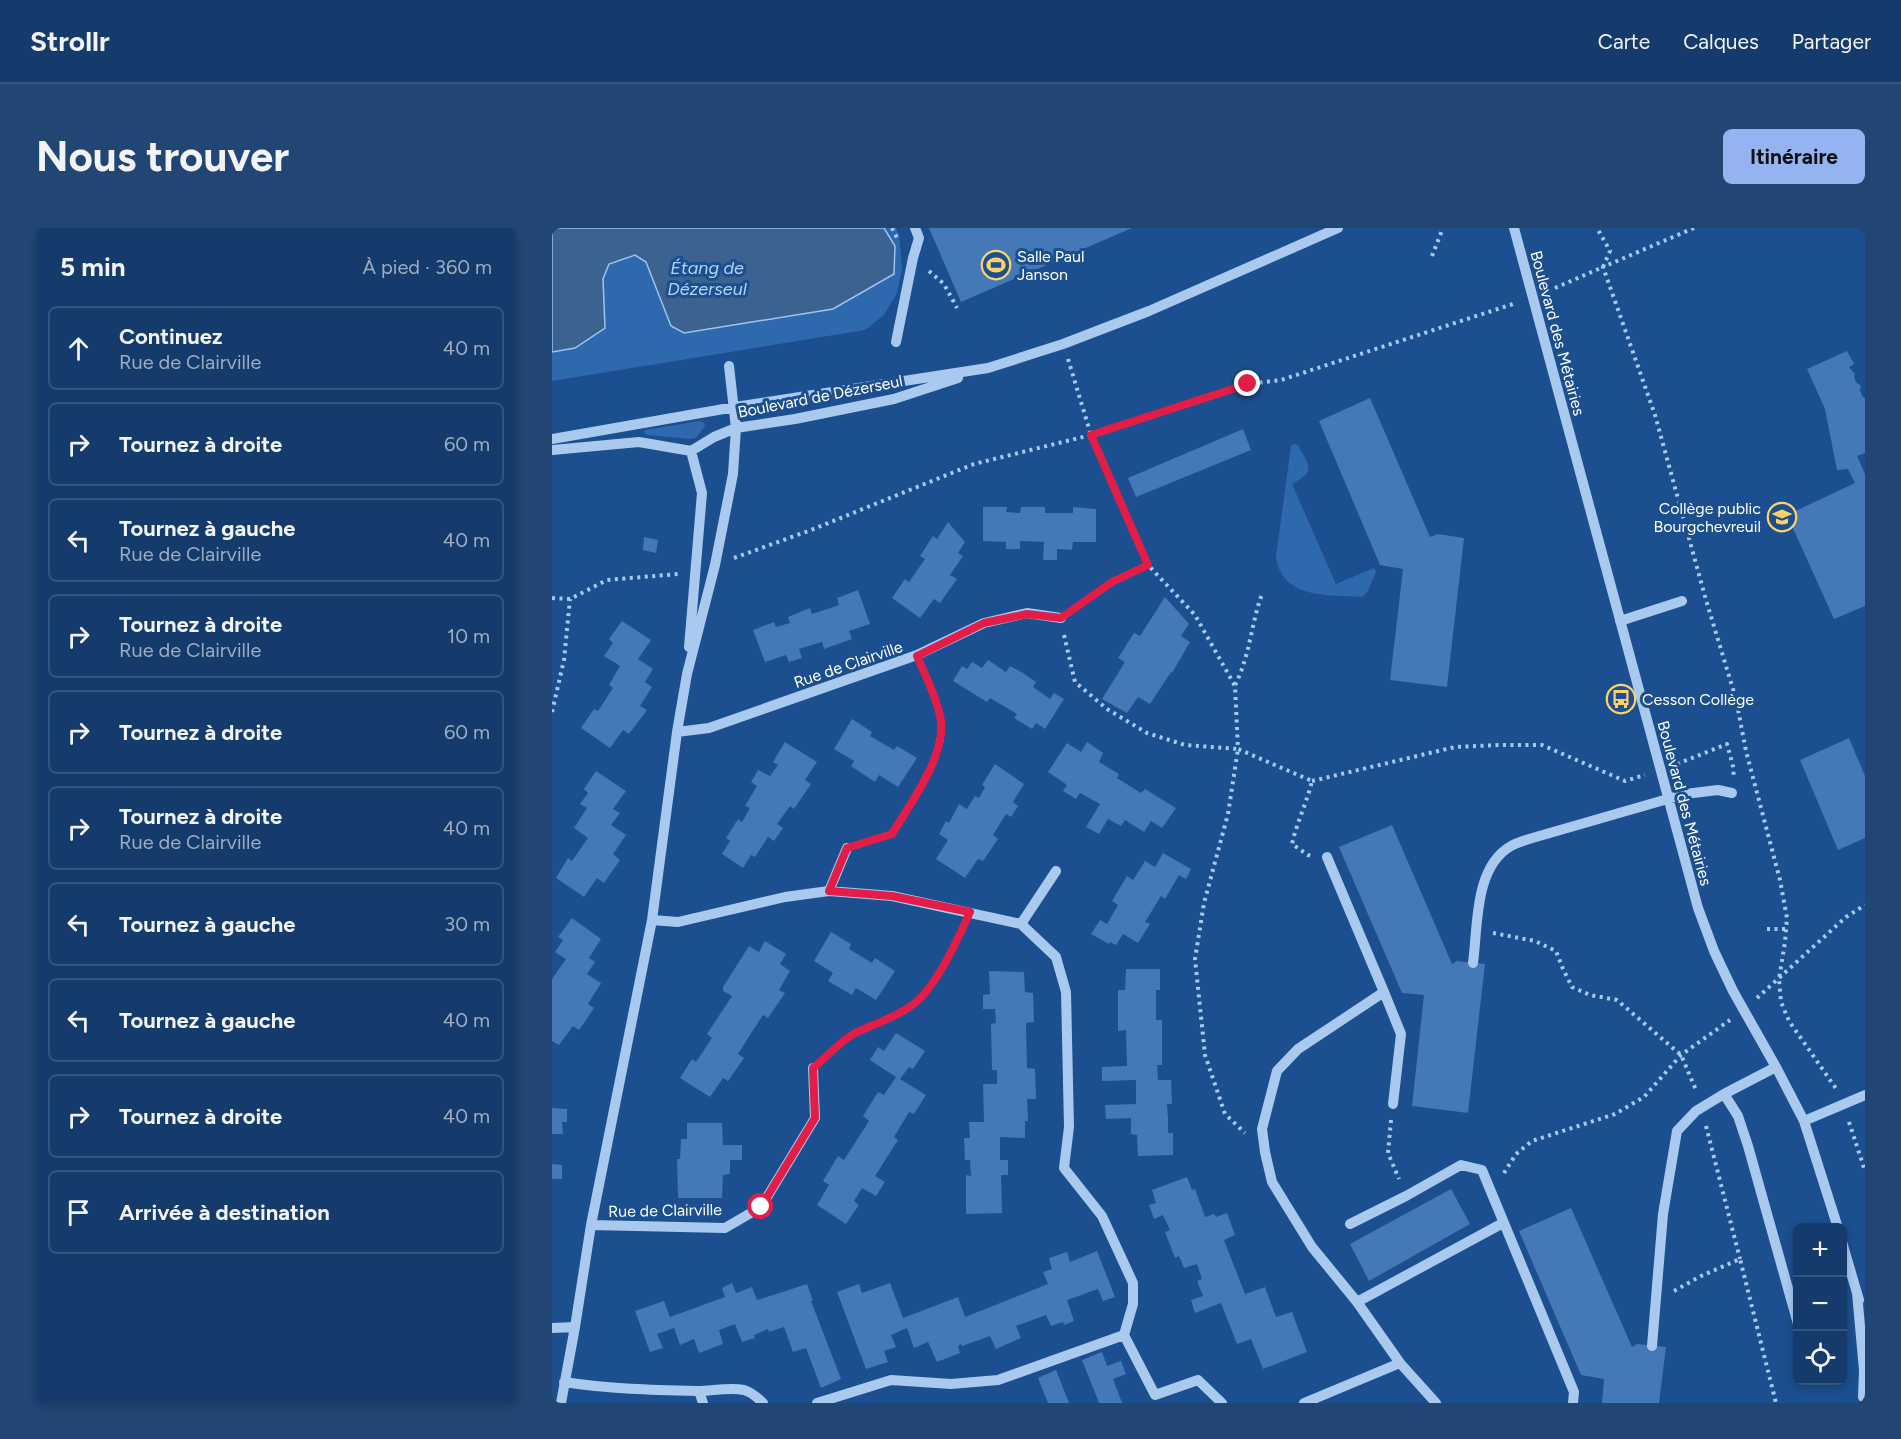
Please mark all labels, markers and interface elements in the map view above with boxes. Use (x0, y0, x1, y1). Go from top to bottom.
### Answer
text: Strollr (30, 24, 110, 58)
text: Carte (1598, 29, 1650, 54)
text: Calques (1683, 29, 1759, 54)
text: Partager (1792, 29, 1871, 54)
button: Itinéraire (1723, 129, 1865, 184)
text: Nous trouver (36, 131, 289, 182)
place label: Salle Paul Janson (1017, 247, 1084, 284)
sports icon: Salle Paul Janson (980, 249, 1012, 281)
street label: Boulevard des Métairies (1526, 249, 1589, 418)
text: 5 min (60, 251, 126, 283)
text: À pied · 360 m (362, 255, 492, 279)
water label: Étang de Dézerseul (667, 257, 748, 300)
text: Continuez (119, 323, 223, 350)
icon: ahead (62, 332, 95, 365)
text: 40 m (443, 336, 490, 360)
text: Rue de Clairville (119, 350, 261, 374)
route end (1234, 370, 1260, 396)
street label: Boulevard de Dézerseul (736, 371, 904, 422)
icon: right (62, 428, 95, 461)
text: Tournez à droite (119, 431, 282, 458)
text: 60 m (444, 432, 490, 456)
place label: Collège public Bourgchevreuil (1653, 499, 1761, 536)
school or university icon: Collège public Bourgchevreuil (1766, 501, 1798, 533)
text: Tournez à gauche (119, 515, 295, 542)
icon: left (62, 524, 95, 557)
text: 40 m (443, 528, 490, 552)
text: Rue de Clairville (119, 542, 261, 566)
text: Tournez à droite (119, 611, 282, 638)
icon: right (62, 620, 95, 653)
text: 10 m (447, 624, 490, 648)
street label: Rue de Clairville (791, 637, 905, 692)
text: Rue de Clairville (119, 638, 261, 662)
bus stop icon: Cesson Collège (1605, 683, 1637, 715)
place label: Cesson Collège (1642, 690, 1754, 709)
icon: right (62, 716, 95, 749)
text: Tournez à droite (119, 719, 282, 746)
street label: Boulevard des Métairies (1653, 719, 1716, 888)
text: 60 m (444, 720, 490, 744)
text: Tournez à droite (119, 803, 282, 830)
icon: right (62, 812, 95, 845)
text: 40 m (443, 816, 490, 840)
text: Rue de Clairville (119, 830, 261, 854)
icon: left (62, 908, 95, 941)
text: Tournez à gauche (119, 911, 295, 938)
text: 30 m (444, 912, 490, 936)
icon: left (62, 1004, 95, 1037)
text: Tournez à gauche (119, 1007, 295, 1034)
text: 40 m (443, 1008, 490, 1032)
icon: right (62, 1100, 95, 1133)
text: Tournez à droite (119, 1103, 282, 1130)
text: 40 m (443, 1104, 490, 1128)
route start (747, 1193, 773, 1219)
icon: arrive (62, 1196, 95, 1229)
text: Arrivée à destination (119, 1199, 330, 1226)
street label: Rue de Clairville (608, 1200, 722, 1221)
map controls (1793, 1223, 1847, 1385)
button: + (1793, 1223, 1847, 1277)
button: − (1793, 1277, 1847, 1331)
button: locate (1793, 1331, 1847, 1385)

